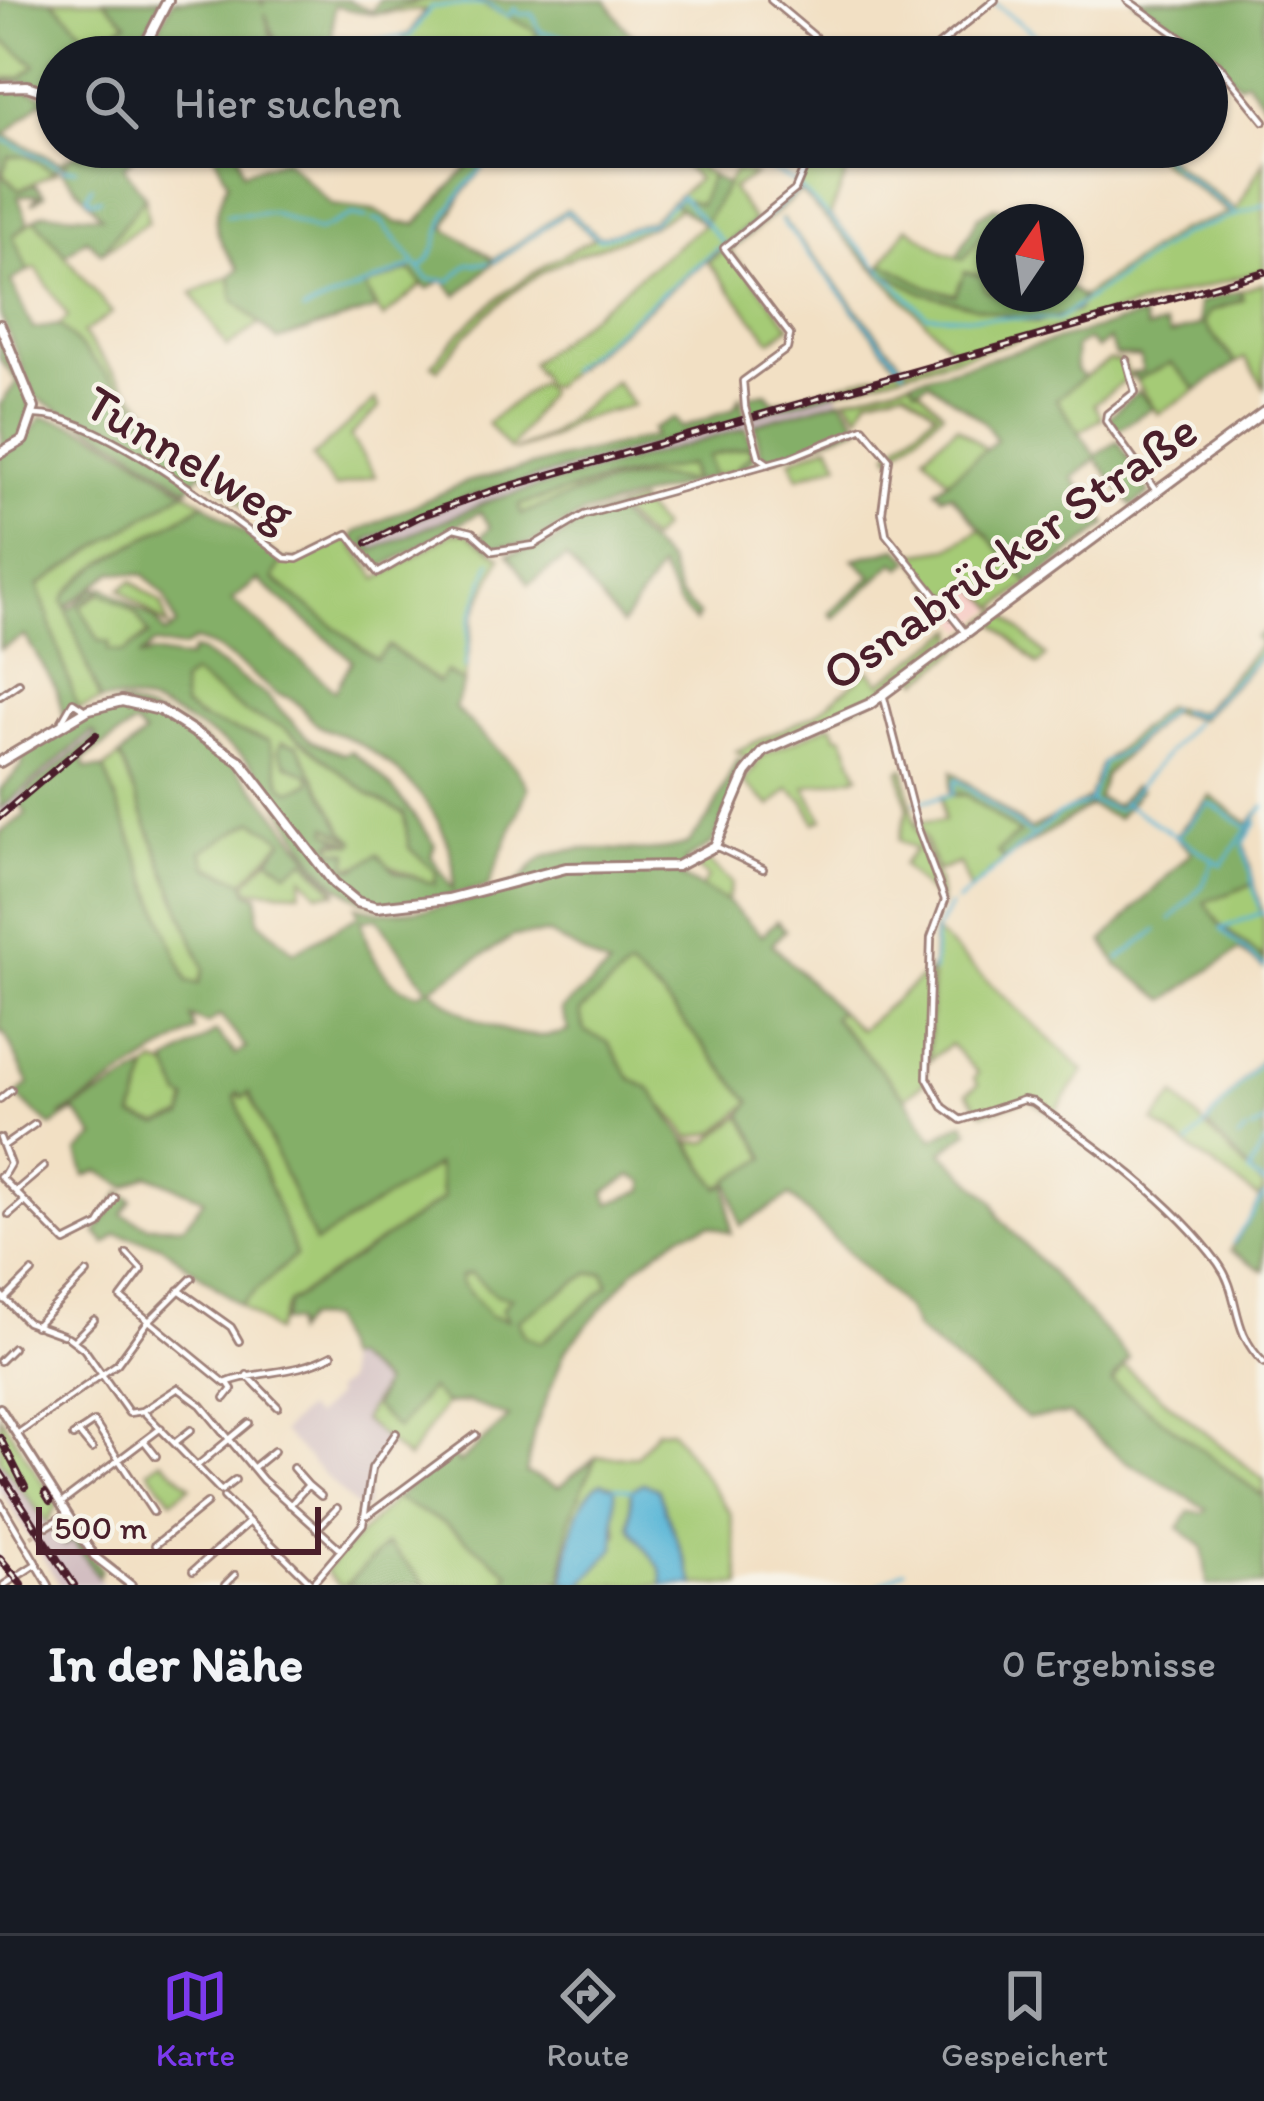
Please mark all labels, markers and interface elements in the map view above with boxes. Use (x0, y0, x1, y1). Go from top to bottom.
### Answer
search box (36, 36, 1228, 168)
icon: search (78, 69, 144, 135)
text: Hier suchen (174, 75, 402, 129)
north arrow (976, 204, 1084, 312)
street label: Tunnelweg (74, 371, 305, 544)
street label: Osnabrücker Straße (810, 399, 1209, 704)
scale bar (36, 1501, 321, 1554)
text: 500 m (54, 1508, 147, 1547)
text: In der Nähe (48, 1633, 303, 1694)
text: 0 Ergebnisse (1002, 1640, 1216, 1687)
tab: Karte (156, 1963, 235, 2074)
tab: Route (547, 1963, 630, 2074)
tab: Gespeichert (941, 1963, 1108, 2074)

